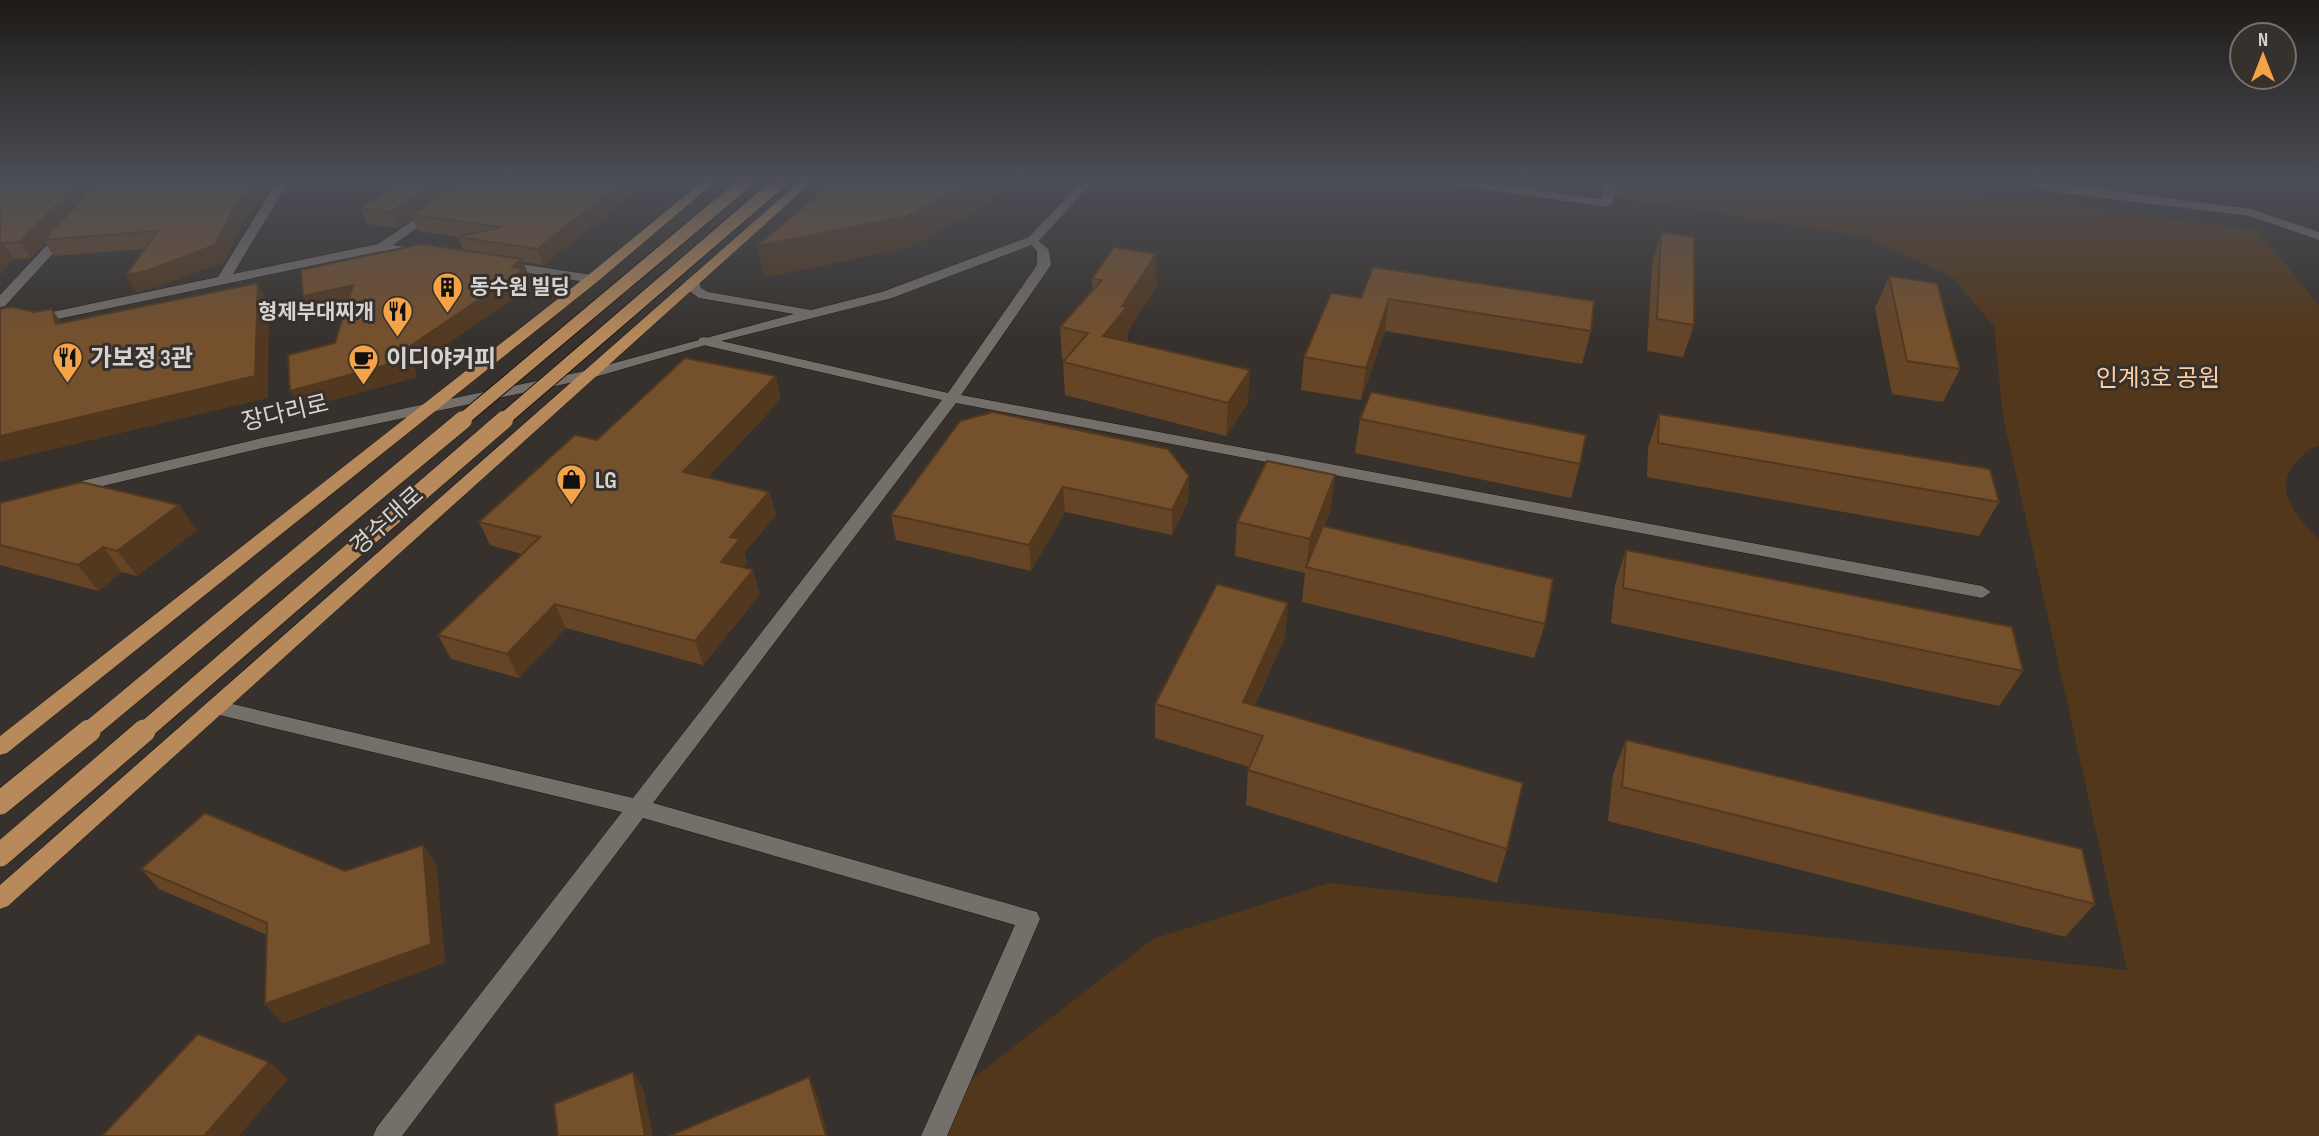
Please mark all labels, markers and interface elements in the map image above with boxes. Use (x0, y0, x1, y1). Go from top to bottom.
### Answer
north arrow (2228, 21, 2298, 91)
text: N (2258, 29, 2268, 52)
building icon: 동수원 빌딩 (430, 270, 464, 314)
place label: 동수원 빌딩 (470, 275, 570, 300)
restaurant icon: 형제부대찌개 (380, 295, 414, 339)
place label: 형제부대찌개 (258, 300, 374, 325)
restaurant icon: 가보정 3관 (50, 341, 84, 385)
cafe icon: 이디야커피 (346, 342, 380, 386)
place label: 가보정 3관 (90, 344, 193, 373)
place label: 이디야커피 (386, 345, 496, 374)
park label: 인계3호 공원 (2096, 364, 2220, 393)
street label: 장다리로 (239, 389, 331, 437)
shop icon: LG (555, 463, 589, 507)
place label: LG (595, 466, 617, 495)
street label: 경수대로 (344, 481, 430, 561)

